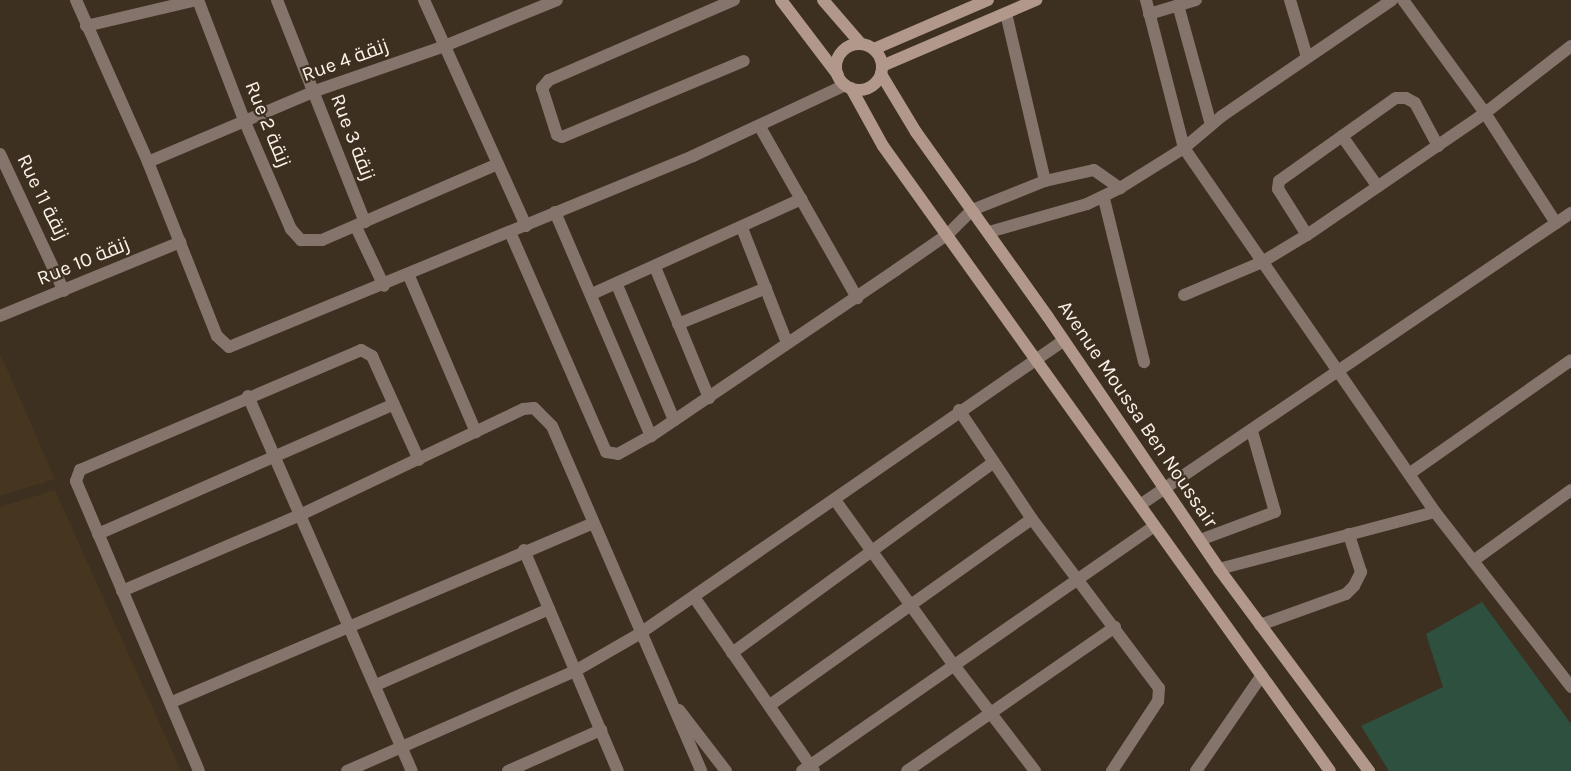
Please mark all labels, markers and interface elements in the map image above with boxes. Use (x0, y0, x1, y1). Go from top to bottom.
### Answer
street label: Rue 4 زنقة (298, 33, 392, 87)
street label: Rue 2 زنقة (240, 77, 296, 171)
street label: Rue 3 زنقة (326, 90, 380, 184)
street label: Rue 11 زنقة (12, 150, 74, 244)
street label: Rue 10 زنقة (33, 232, 133, 290)
street label: Avenue Moussa Ben Noussair (1053, 296, 1223, 532)

